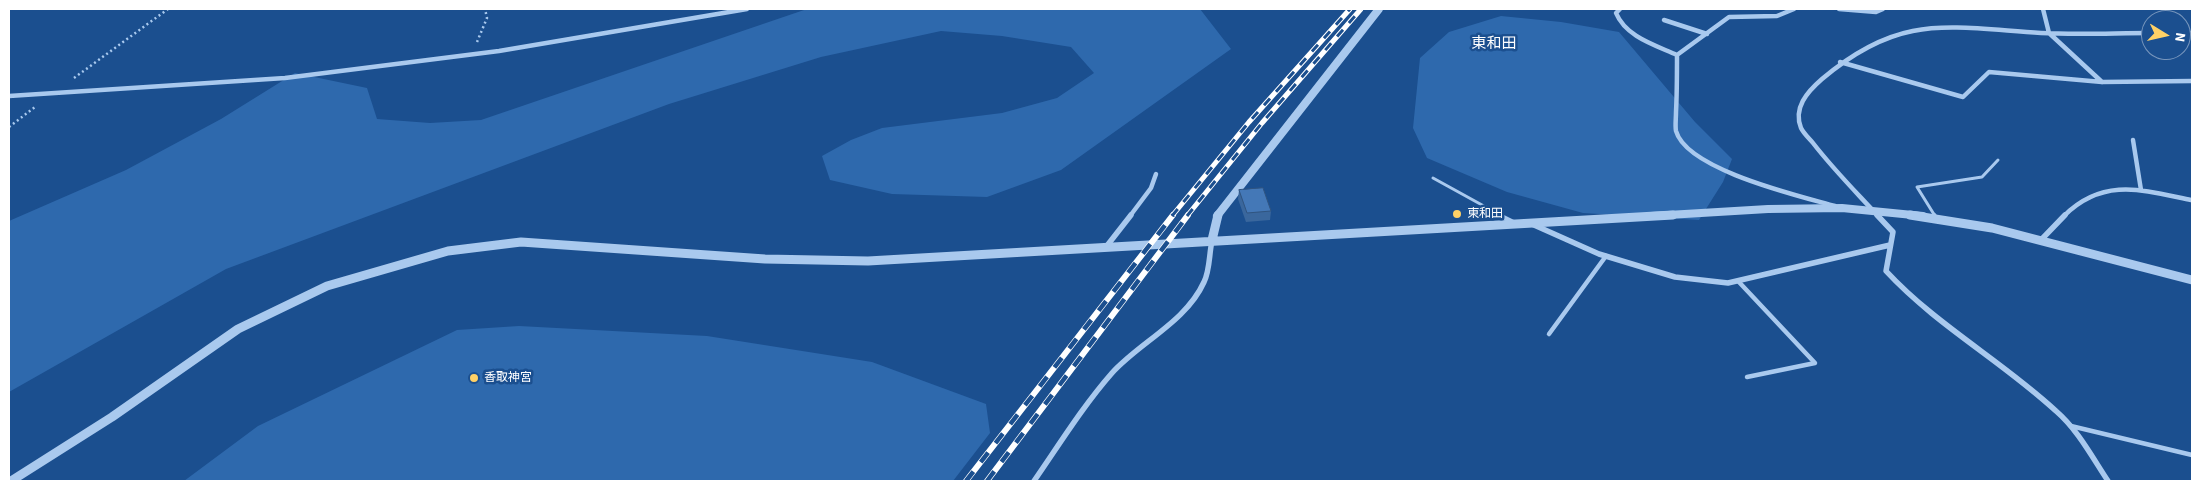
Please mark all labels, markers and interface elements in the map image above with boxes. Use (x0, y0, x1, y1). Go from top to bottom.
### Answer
north arrow (2141, 10, 2191, 60)
text: N (2169, 31, 2190, 43)
district label: 東和田 (1472, 36, 1516, 54)
place label: 東和田 (1467, 207, 1503, 221)
marker: 東和田 (1451, 208, 1463, 220)
place label: 香取神宮 (484, 371, 532, 385)
marker: 香取神宮 (468, 372, 480, 384)

